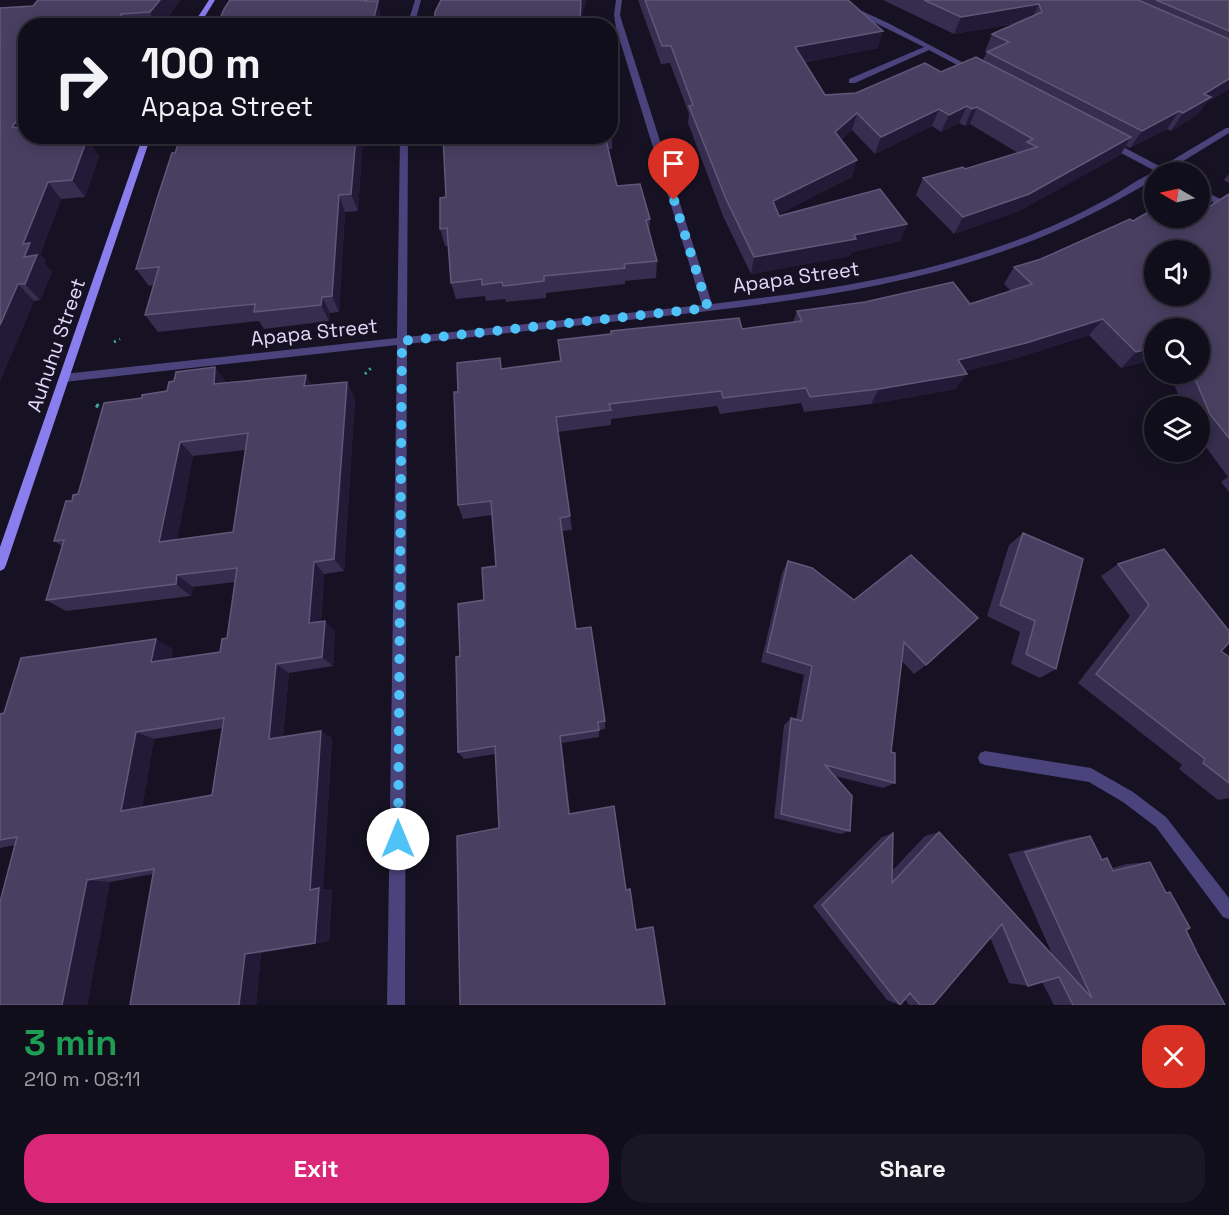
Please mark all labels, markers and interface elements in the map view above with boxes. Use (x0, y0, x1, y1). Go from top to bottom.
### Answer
text: 100 m (141, 37, 261, 90)
icon: right (42, 42, 120, 120)
text: Apapa Street (141, 89, 313, 124)
pin (648, 138, 699, 200)
icon: arrive (657, 147, 690, 180)
north arrow (1144, 162, 1210, 228)
map controls (1144, 162, 1210, 462)
button: sound (1144, 240, 1210, 306)
street label: Apapa Street (731, 255, 861, 299)
street label: Auhuhu Street (21, 275, 91, 415)
street label: Apapa Street (249, 312, 379, 352)
button: search (1144, 318, 1210, 384)
button: layers (1144, 396, 1210, 462)
position arrow (366, 807, 430, 871)
text: 3 min (24, 1020, 118, 1066)
button: close (1142, 1025, 1205, 1088)
text: 210 m · 08:11 (24, 1066, 141, 1092)
button: Exit (24, 1134, 609, 1203)
button: Share (621, 1134, 1205, 1203)

